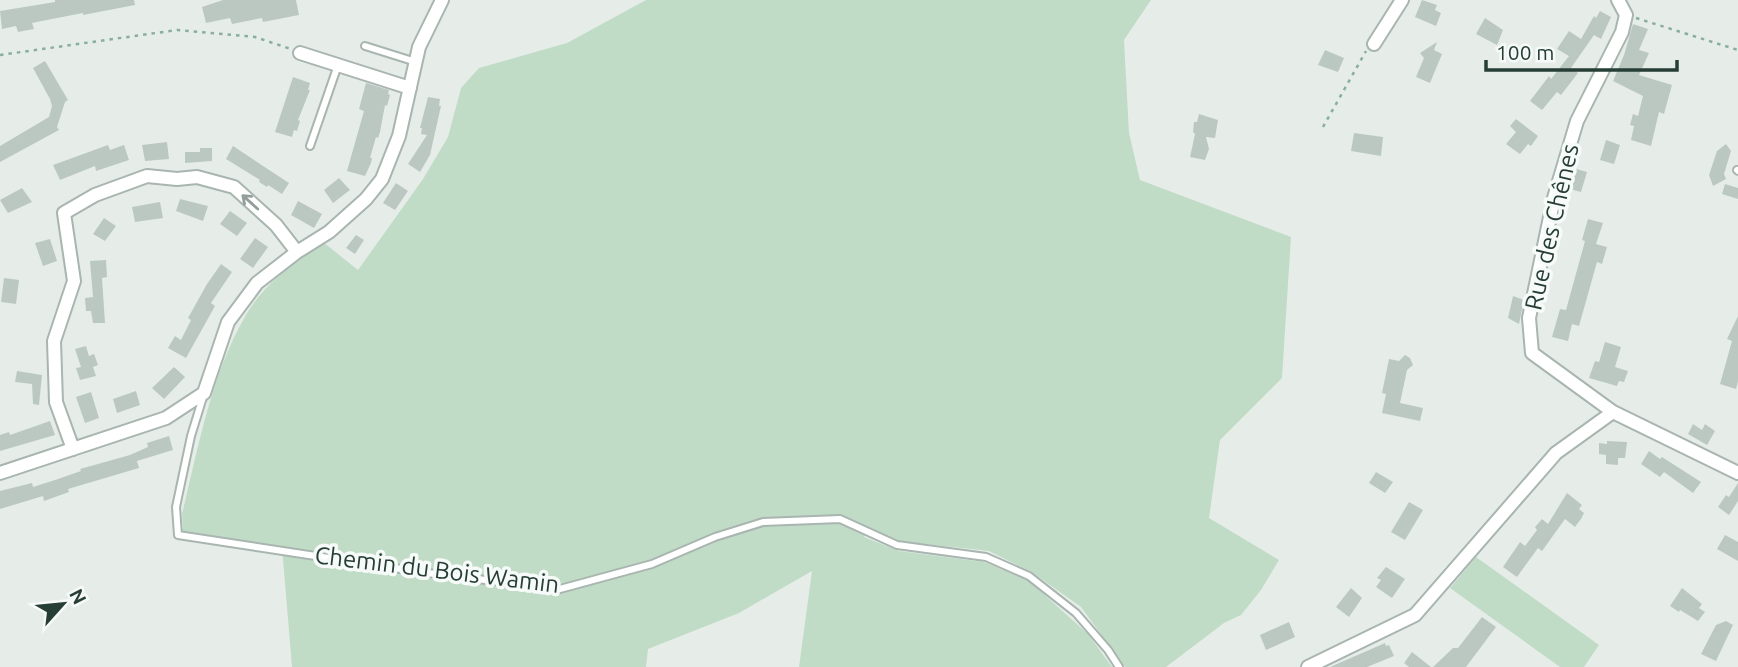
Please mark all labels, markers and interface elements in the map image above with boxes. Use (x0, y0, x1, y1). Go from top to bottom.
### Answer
scale bar (1486, 28, 1677, 72)
text: 100 m (1496, 40, 1554, 64)
street label: Rue des Chênes (1519, 141, 1584, 313)
one-way arrow (242, 194, 260, 210)
street label: Chemin du Bois Wamin (313, 541, 561, 598)
north arrow (28, 569, 98, 639)
text: N (65, 585, 91, 608)

